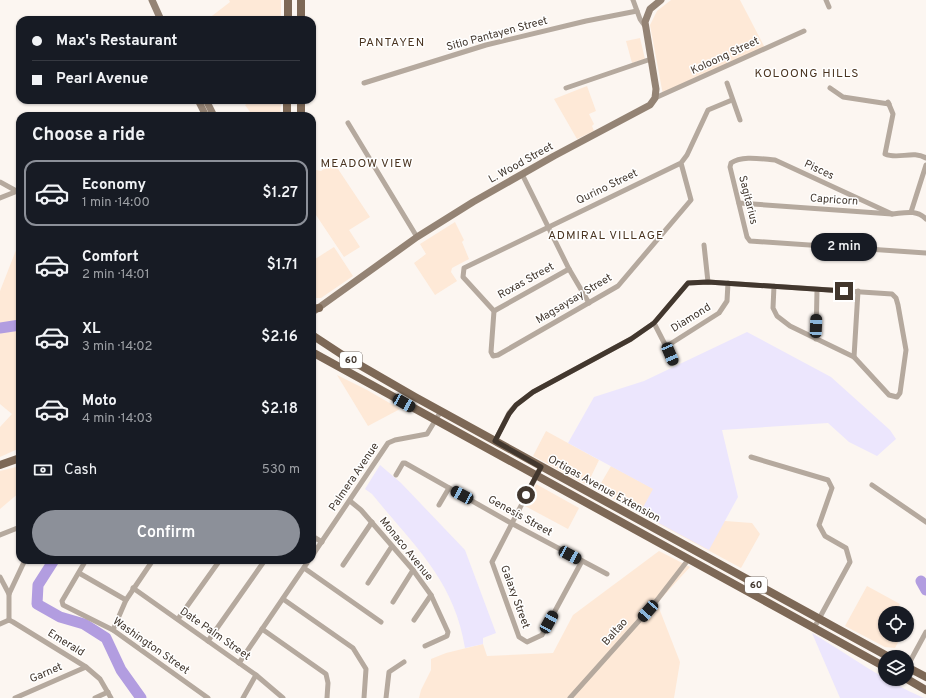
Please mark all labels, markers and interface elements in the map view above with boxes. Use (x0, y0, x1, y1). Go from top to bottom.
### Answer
street label: Sitio Pantayen Street (445, 14, 549, 54)
text: Max's Restaurant (56, 32, 178, 51)
street label: Koloong Street (689, 34, 761, 78)
district label: PANTAYEN (359, 35, 425, 51)
district label: KOLOONG HILLS (754, 66, 860, 82)
text: Pearl Avenue (56, 70, 148, 89)
text: Choose a ride (32, 124, 145, 147)
street label: L. Wood Street (486, 139, 556, 187)
district label: MEADOW VIEW (321, 156, 413, 172)
street label: Pisces (802, 157, 836, 183)
street label: Qurino Street (574, 166, 640, 208)
street label: Sagitarius (735, 174, 761, 226)
icon: car (34, 175, 70, 211)
text: Economy (82, 176, 146, 195)
text: $1.27 (263, 184, 298, 203)
street label: Capricorn (809, 191, 859, 209)
text: 1 min · 14:00 (82, 195, 150, 211)
district label: ADMIRAL VILLAGE (548, 228, 664, 244)
callout: 2 min (811, 233, 877, 261)
text: 2 min (827, 239, 861, 255)
icon: car (34, 247, 70, 283)
text: Comfort (82, 248, 139, 267)
text: $1.71 (267, 256, 298, 275)
street label: Roxas Street (495, 260, 557, 302)
text: 2 min · 14:01 (82, 267, 150, 283)
street label: Magsaysay Street (533, 271, 615, 327)
route end (835, 282, 853, 300)
street label: Diamond (668, 300, 714, 336)
car (810, 314, 822, 338)
icon: car (34, 319, 70, 355)
text: XL (82, 320, 100, 339)
text: $2.16 (261, 328, 298, 347)
text: 3 min · 14:02 (82, 339, 153, 355)
car (660, 341, 680, 367)
road number: 60 (340, 352, 362, 368)
icon: car (34, 391, 70, 427)
text: Moto (82, 392, 117, 411)
car (391, 392, 417, 414)
text: $2.18 (261, 400, 298, 419)
text: 4 min · 14:03 (82, 411, 153, 427)
street label: Palmera Avenue (326, 440, 382, 514)
street label: Ortigas Avenue Extension (545, 452, 663, 526)
icon: cash (32, 459, 54, 481)
text: Cash (64, 461, 97, 480)
text: 530 m (262, 462, 300, 478)
car (449, 484, 475, 506)
route start (517, 486, 535, 504)
street label: Genesis Street (485, 492, 555, 540)
button: Confirm (32, 510, 300, 556)
street label: Monaco Avenue (376, 514, 436, 584)
car (557, 544, 583, 566)
street label: Galaxy Street (497, 563, 533, 631)
road number: 60 (745, 577, 767, 593)
car (636, 598, 660, 624)
street label: Date Palm Street (177, 604, 253, 664)
map controls (878, 606, 914, 686)
button: locate (878, 606, 914, 642)
car (538, 609, 560, 635)
street label: Washington Street (110, 614, 192, 678)
street label: Baltao (599, 615, 631, 649)
street label: Emerald (45, 626, 87, 660)
button: layers (878, 650, 914, 686)
street label: Garnet (28, 660, 64, 686)

